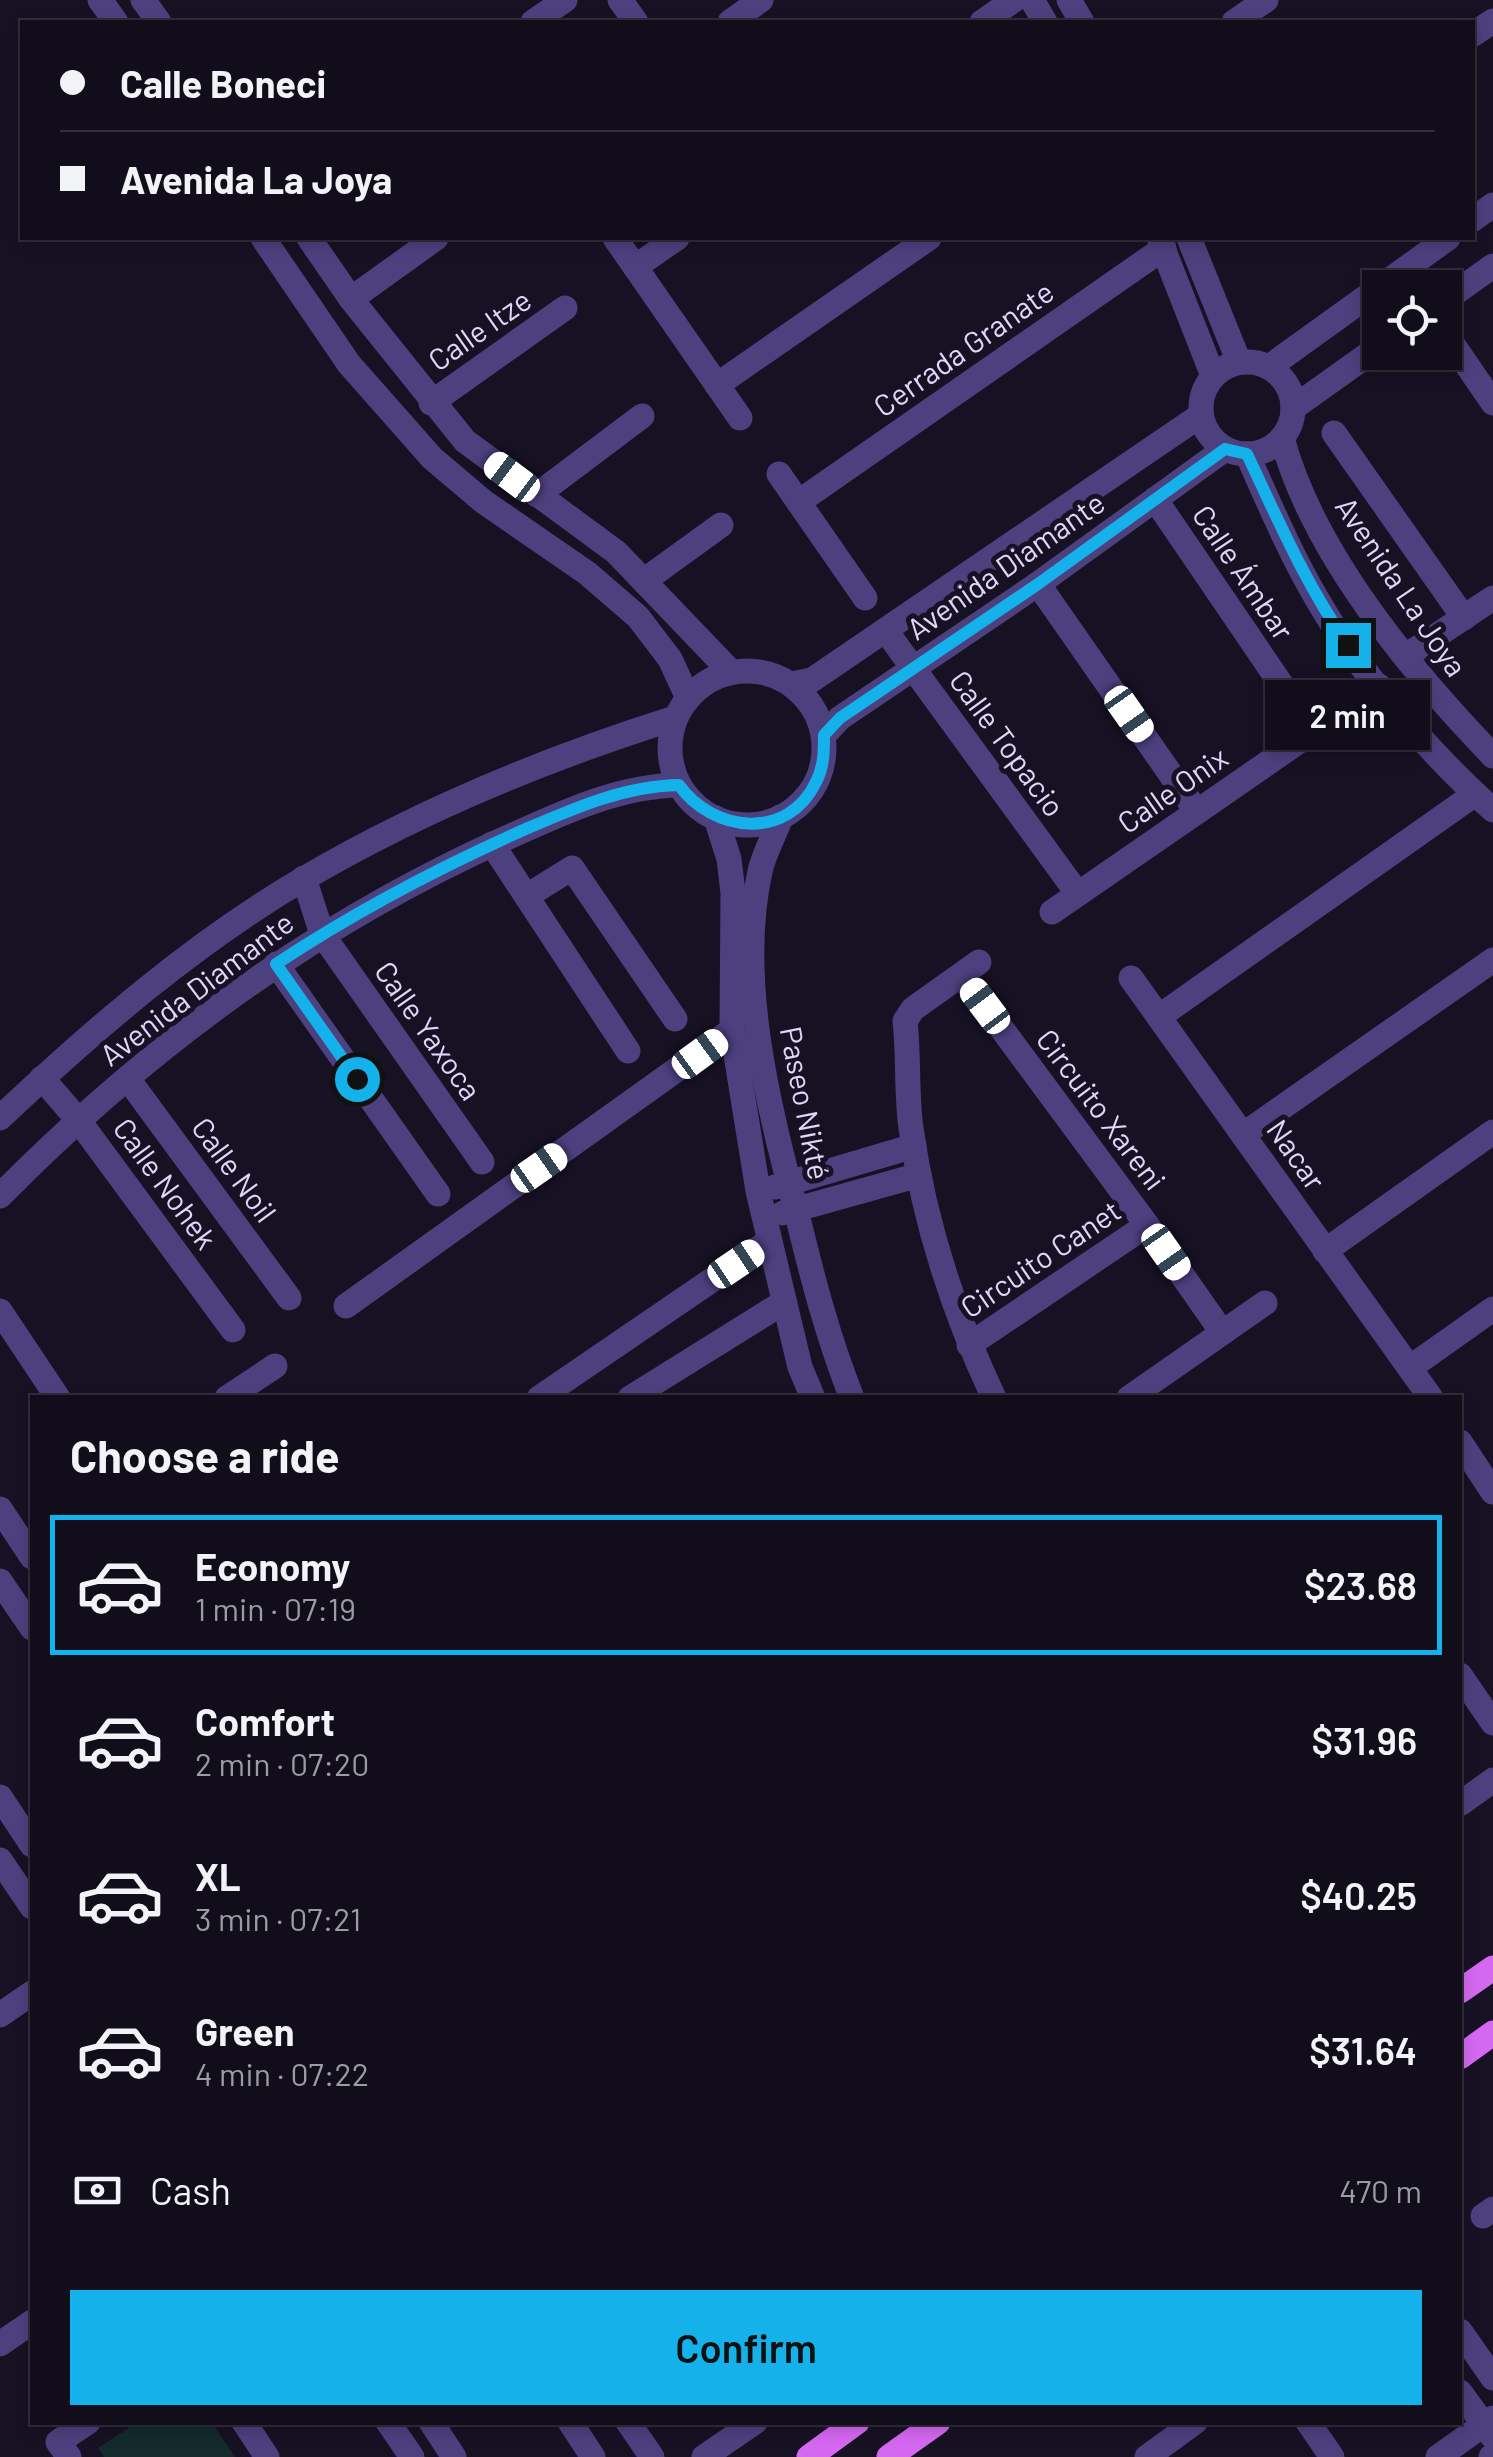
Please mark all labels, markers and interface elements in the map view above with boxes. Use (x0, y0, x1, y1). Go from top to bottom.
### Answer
text: Calle Boneci (120, 60, 326, 106)
text: Avenida La Joya (120, 156, 392, 202)
map controls (1362, 270, 1462, 370)
button: locate (1362, 270, 1462, 370)
street label: Cerrada Granate (866, 273, 1060, 423)
street label: Calle Itze (421, 281, 537, 377)
car (479, 447, 545, 507)
street label: Avenida Diamante (899, 483, 1111, 647)
street label: Avenida La Joya (1329, 489, 1475, 683)
street label: Calle Ámbar (1186, 498, 1302, 646)
route end (1326, 623, 1371, 668)
street label: Calle Topacio (943, 663, 1073, 823)
callout: 2 min (1266, 680, 1430, 750)
car (1100, 681, 1158, 747)
text: 2 min (1309, 696, 1386, 734)
street label: Calle Onix (1110, 738, 1234, 840)
street label: Avenida Diamante (92, 904, 300, 1072)
street label: Calle Yaxoca (368, 954, 490, 1106)
car (955, 973, 1015, 1039)
street label: Circuito Xareni (1030, 1021, 1174, 1197)
street label: Paseo Nikté (774, 1023, 838, 1183)
car (667, 1024, 733, 1084)
route start (335, 1057, 380, 1102)
street label: Calle Noil (185, 1110, 285, 1228)
street label: Calle Nohek (107, 1111, 225, 1255)
street label: Nacar (1260, 1112, 1334, 1196)
car (506, 1139, 572, 1197)
street label: Circuito Canet (953, 1191, 1127, 1325)
car (1137, 1219, 1195, 1285)
car (703, 1235, 769, 1293)
text: Choose a ride (70, 1428, 340, 1482)
icon: car (75, 1540, 165, 1630)
text: Economy (195, 1543, 350, 1589)
text: $23.68 (1304, 1562, 1417, 1608)
text: 1 min · 07:19 (195, 1589, 356, 1627)
icon: car (75, 1695, 165, 1785)
text: Comfort (195, 1698, 335, 1744)
text: $31.96 (1312, 1717, 1417, 1763)
text: 2 min · 07:20 (195, 1744, 369, 1782)
icon: car (75, 1850, 165, 1940)
text: XL (195, 1853, 241, 1899)
text: $40.25 (1300, 1872, 1417, 1918)
text: 3 min · 07:21 (195, 1899, 361, 1937)
icon: car (75, 2005, 165, 2095)
text: Green (195, 2008, 295, 2054)
text: $31.64 (1309, 2027, 1417, 2073)
text: 4 min · 07:22 (195, 2054, 369, 2092)
icon: cash (70, 2163, 125, 2218)
text: Cash (150, 2167, 231, 2213)
text: 470 m (1339, 2171, 1422, 2209)
button: Confirm (70, 2290, 1422, 2405)

